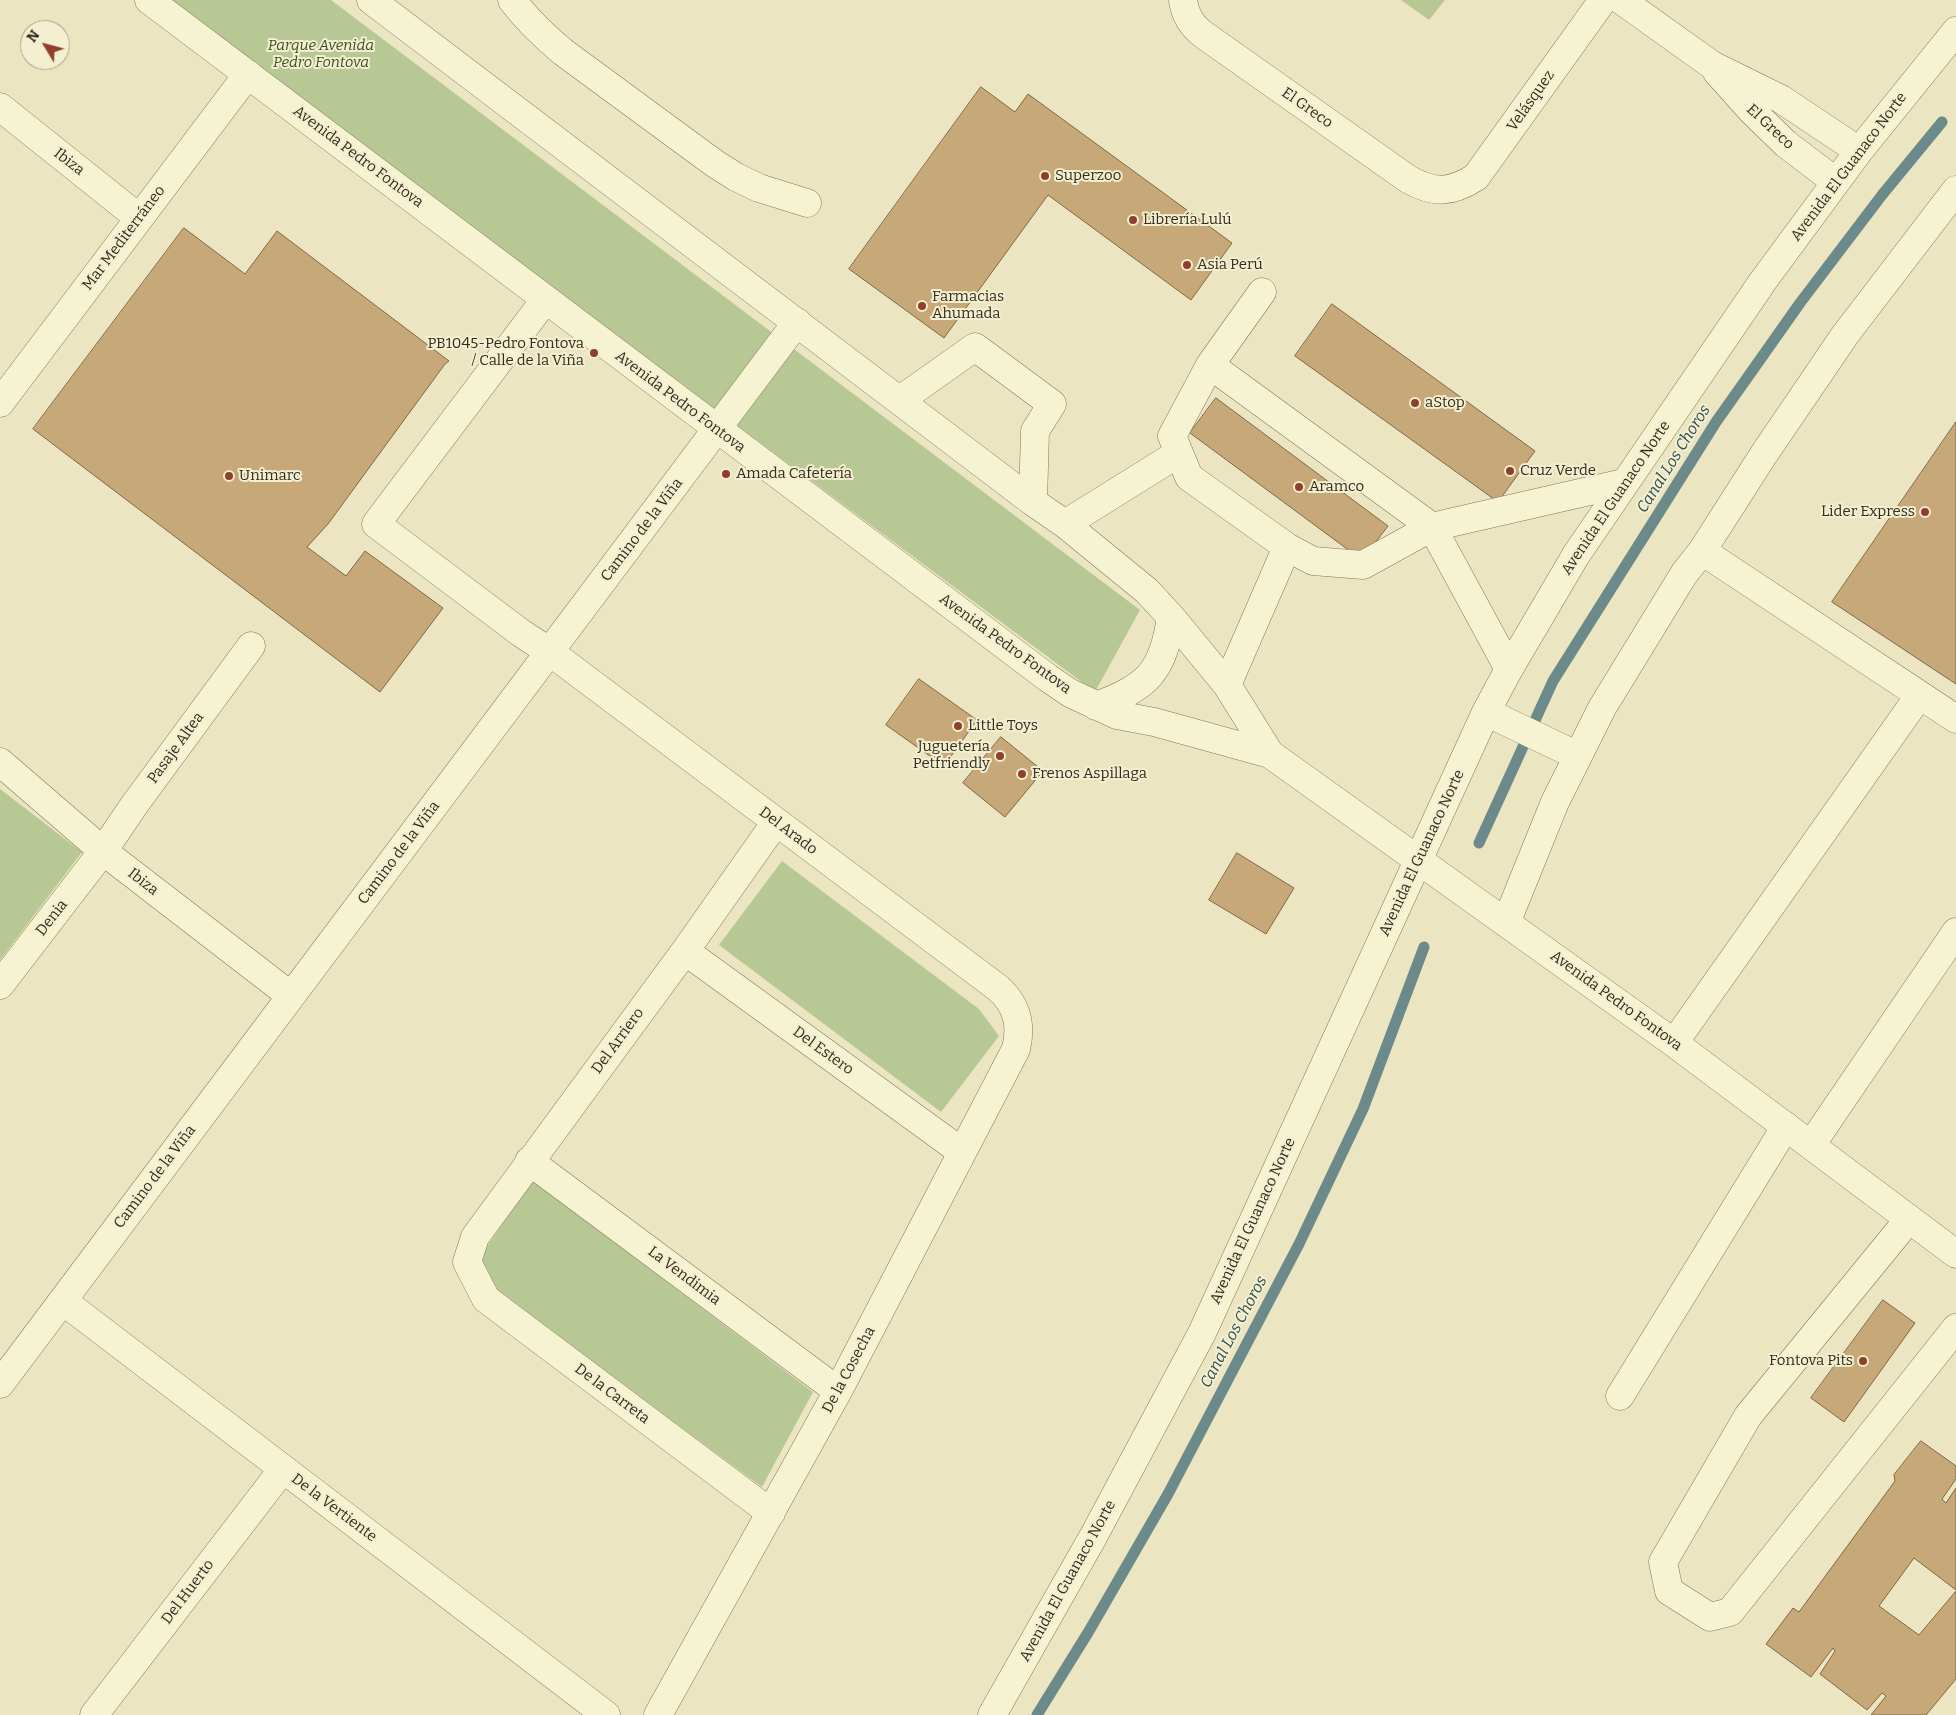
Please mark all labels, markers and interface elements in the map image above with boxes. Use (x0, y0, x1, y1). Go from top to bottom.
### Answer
north arrow (20, 20, 70, 70)
text: N (23, 27, 43, 46)
park label: Parque Avenida Pedro Fontova (268, 37, 374, 72)
street label: Velásquez (1503, 67, 1559, 135)
street label: El Greco (1278, 84, 1336, 132)
street label: Avenida El Guanaco Norte (1787, 89, 1911, 245)
street label: El Greco (1743, 101, 1797, 153)
street label: Avenida Pedro Fontova (289, 102, 427, 212)
street label: Ibiza (50, 144, 88, 180)
place label: Superzoo (1055, 167, 1121, 185)
marker: Superzoo (1039, 170, 1051, 182)
street label: Mar Mediterráneo (79, 182, 169, 294)
place label: Librería Lulú (1143, 211, 1232, 229)
marker: Librería Lulú (1127, 214, 1139, 226)
place label: Asia Perú (1197, 256, 1263, 274)
marker: Asia Perú (1181, 259, 1193, 271)
place label: Farmacias Ahumada (932, 288, 1004, 323)
marker: Farmacias Ahumada (916, 300, 928, 312)
place label: PB1045-Pedro Fontova / Calle de la Viña (427, 335, 584, 370)
marker: PB1045-Pedro Fontova / Calle de la Viña (588, 347, 600, 359)
street label: Avenida Pedro Fontova (611, 347, 749, 457)
place label: aStop (1425, 394, 1465, 412)
marker: aStop (1409, 397, 1421, 409)
water label: Canal Los Choros (1633, 401, 1715, 517)
street label: Avenida El Guanaco Norte (1558, 418, 1674, 578)
place label: Cruz Verde (1520, 462, 1596, 480)
place label: Amada Cafetería (736, 465, 852, 483)
marker: Cruz Verde (1504, 465, 1516, 477)
place label: Unimarc (239, 467, 301, 485)
marker: Amada Cafetería (720, 468, 732, 480)
marker: Unimarc (223, 470, 235, 482)
street label: Camino de la Viña (597, 475, 687, 585)
place label: Aramco (1309, 478, 1364, 496)
marker: Aramco (1293, 481, 1305, 493)
place label: Lider Express (1821, 503, 1915, 521)
marker: Lider Express (1919, 506, 1931, 518)
street label: Avenida Pedro Fontova (936, 590, 1074, 698)
street label: Pasaje Altea (144, 709, 208, 787)
place label: Little Toys (968, 717, 1038, 735)
marker: Little Toys (952, 720, 964, 732)
place label: Juguetería Petfriendly (913, 738, 990, 773)
marker: Juguetería Petfriendly (994, 750, 1006, 762)
place label: Frenos Aspillaga (1032, 765, 1147, 783)
street label: Avenida El Guanaco Norte (1375, 767, 1469, 939)
marker: Frenos Aspillaga (1016, 768, 1028, 780)
street label: Camino de la Viña (354, 798, 444, 908)
street label: Del Arado (755, 803, 821, 859)
street label: Ibiza (124, 864, 162, 900)
street label: Denia (32, 896, 72, 940)
street label: Avenida Pedro Fontova (1547, 947, 1685, 1055)
street label: Del Arriero (588, 1005, 648, 1077)
street label: Del Estero (789, 1023, 857, 1079)
street label: Camino de la Viña (110, 1122, 200, 1232)
street label: Avenida El Guanaco Norte (1206, 1135, 1300, 1307)
street label: La Vendimia (644, 1243, 724, 1309)
water label: Canal Los Choros (1196, 1273, 1272, 1391)
street label: De la Cosecha (819, 1324, 879, 1416)
place label: Fontova Pits (1769, 1352, 1853, 1370)
marker: Fontova Pits (1857, 1355, 1869, 1367)
street label: De la Carreta (571, 1360, 653, 1428)
street label: De la Vertiente (288, 1470, 380, 1546)
street label: Avenida El Guanaco Norte (1016, 1497, 1120, 1665)
street label: Del Huerto (158, 1556, 218, 1628)

